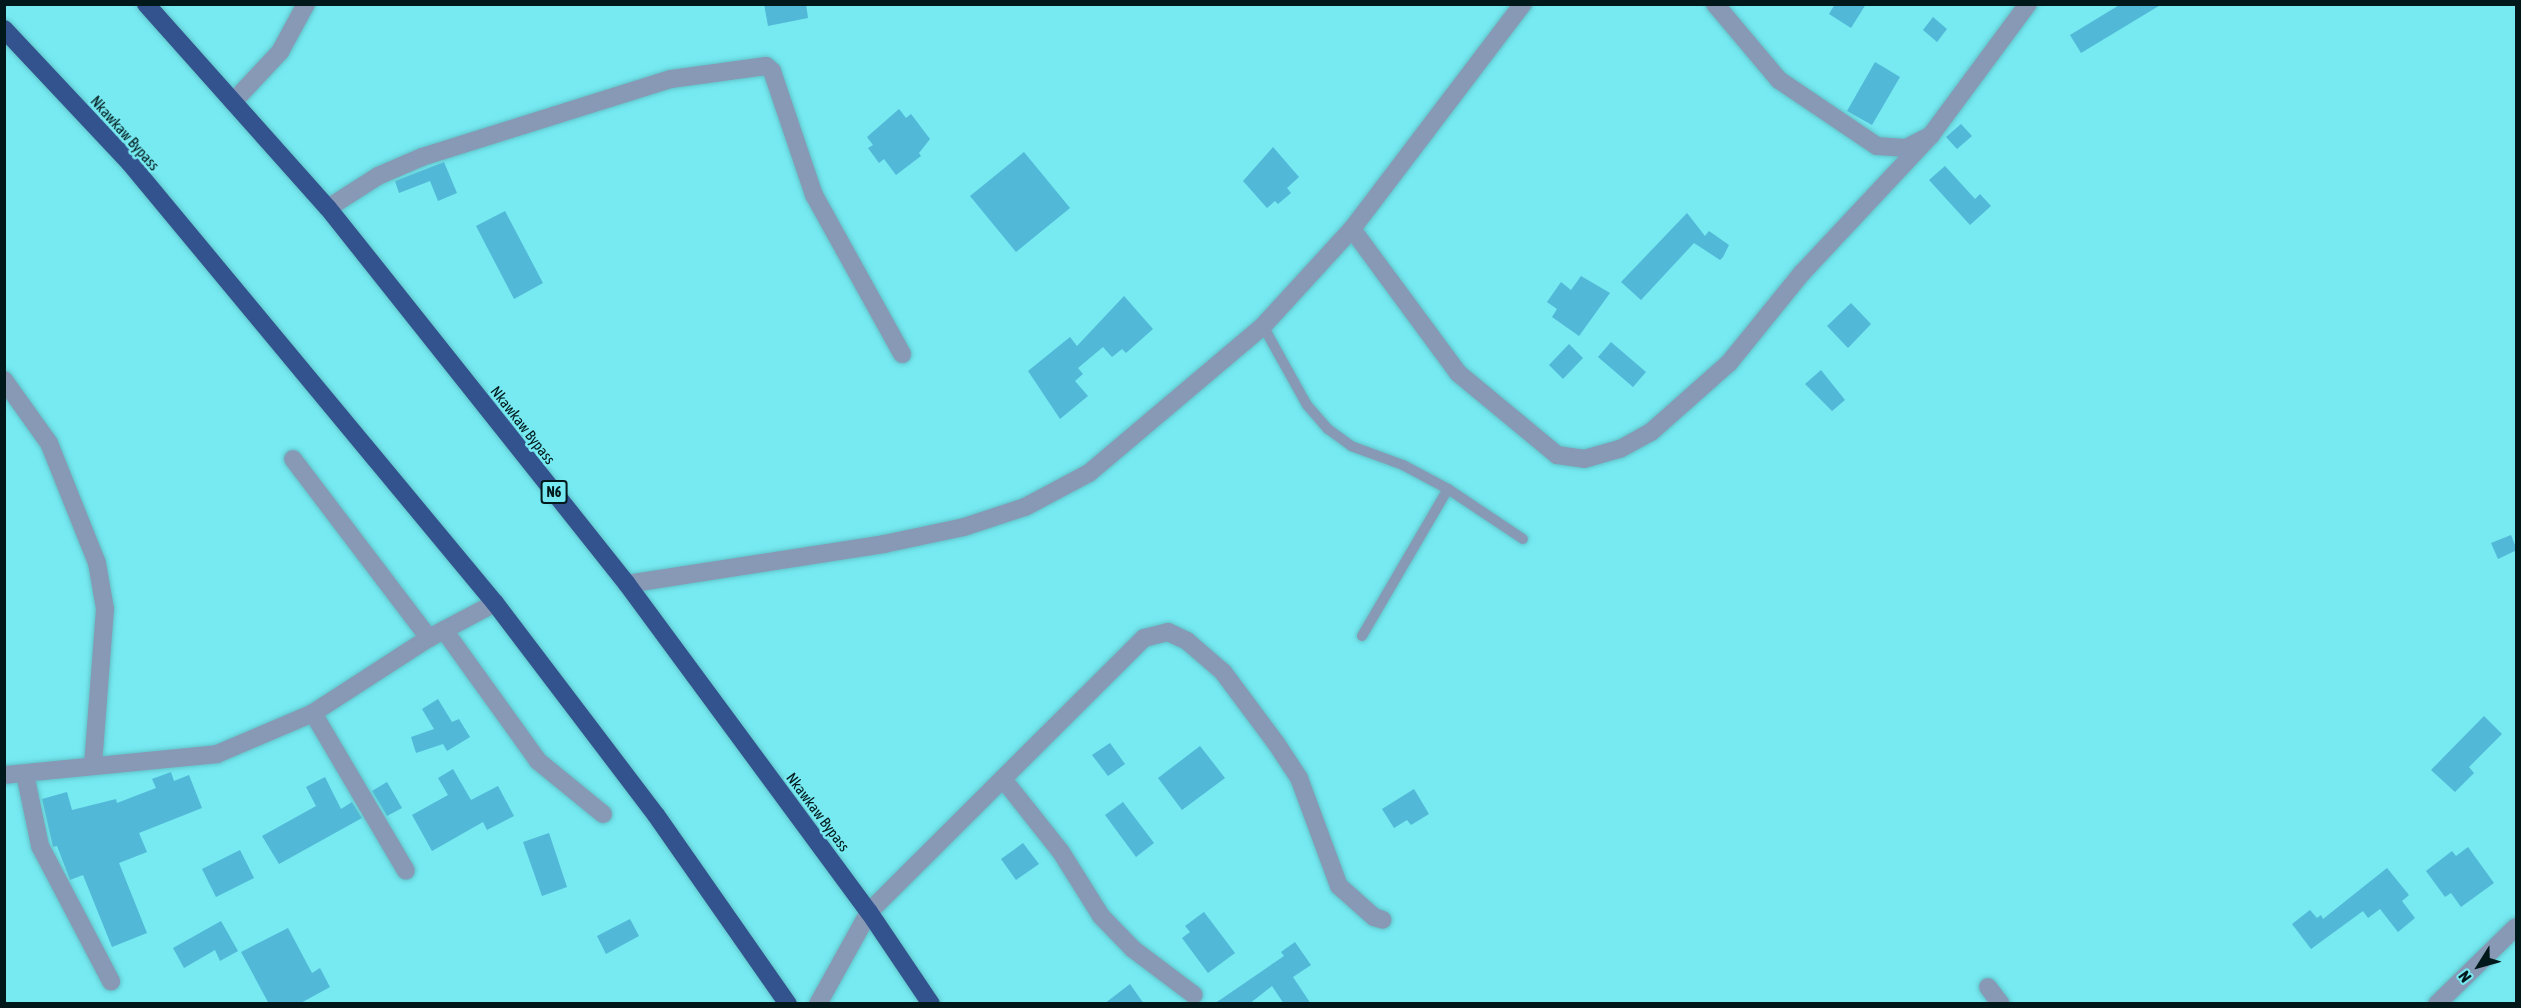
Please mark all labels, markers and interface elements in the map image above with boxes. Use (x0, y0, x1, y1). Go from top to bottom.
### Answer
street label: Nkawkaw Bypass (87, 92, 163, 174)
street label: Nkawkaw Bypass (487, 382, 559, 468)
road number: N6 (540, 481, 568, 503)
street label: Nkawkaw Bypass (783, 769, 853, 855)
north arrow (2449, 936, 2509, 996)
text: N (2455, 968, 2475, 986)

